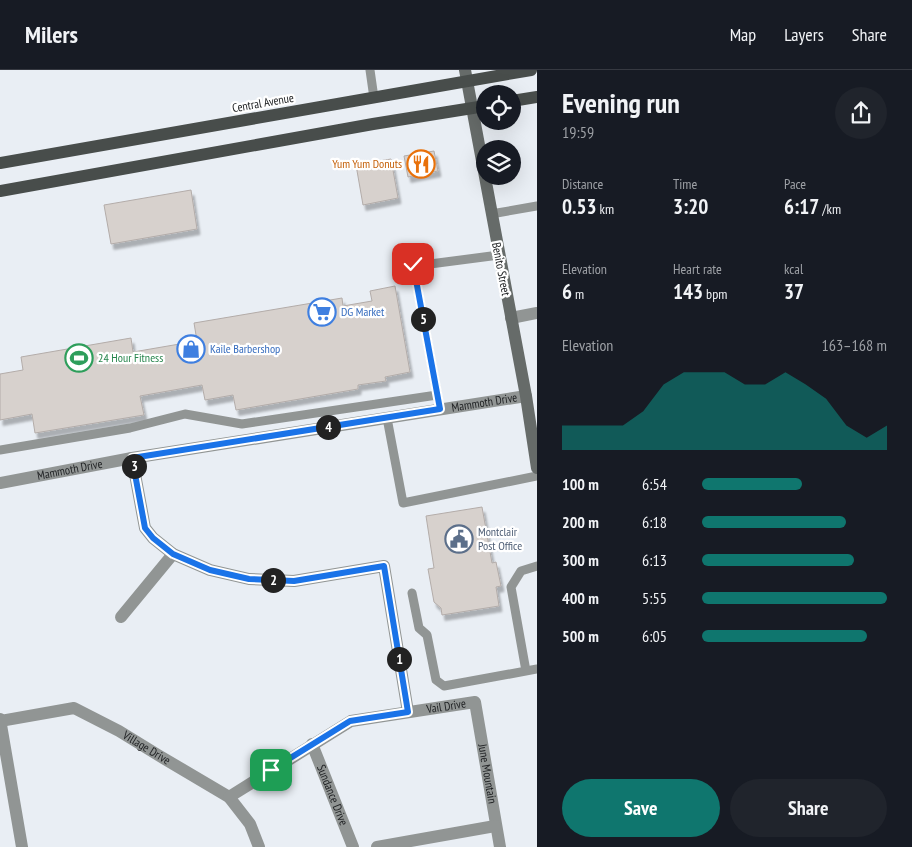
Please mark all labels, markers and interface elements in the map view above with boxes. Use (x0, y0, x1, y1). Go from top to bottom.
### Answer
text: Milers (25, 19, 78, 50)
text: Map (730, 23, 756, 46)
text: Layers (784, 23, 824, 46)
text: Share (852, 23, 887, 46)
text: Evening run (562, 84, 680, 121)
map controls (476, 85, 521, 185)
button: locate (476, 85, 521, 130)
button: share (835, 87, 887, 139)
street label: Central Avenue (231, 90, 295, 115)
text: 19:59 (562, 122, 594, 142)
button: layers (476, 140, 521, 185)
restaurant icon: Yum Yum Donuts (406, 149, 436, 179)
place label: Yum Yum Donuts (332, 156, 402, 171)
text: Distance (562, 175, 603, 193)
text: Time (673, 175, 697, 193)
text: Pace (784, 175, 806, 193)
text: 0.53 (562, 193, 597, 220)
text: 3:20 (673, 193, 708, 220)
text: 6:17 (784, 193, 819, 220)
text: km (597, 200, 614, 218)
text: /km (819, 200, 841, 218)
street label: Benito Street (489, 241, 514, 298)
pin (392, 243, 434, 285)
icon: check (399, 250, 427, 278)
text: Elevation (562, 260, 607, 278)
text: Heart rate (673, 260, 722, 278)
text: kcal (784, 260, 803, 278)
text: 6 (562, 278, 572, 305)
text: 143 (673, 278, 703, 305)
text: 37 (784, 278, 804, 305)
text: m (572, 285, 584, 303)
text: bpm (703, 285, 727, 303)
supermarket icon: DG Market (307, 297, 337, 327)
place label: DG Market (341, 304, 385, 319)
pin: 5 (410, 306, 436, 332)
text: 5 (420, 310, 427, 328)
shop icon: Kaile Barbershop (176, 334, 206, 364)
text: Elevation (562, 335, 613, 355)
text: 163–168 m (822, 335, 887, 355)
place label: Kaile Barbershop (210, 341, 280, 356)
sports icon: 24 Hour Fitness (64, 343, 94, 373)
place label: 24 Hour Fitness (98, 350, 163, 365)
street label: Mammoth Drive (450, 390, 518, 415)
pin: 4 (316, 414, 340, 440)
text: 4 (325, 418, 332, 436)
pin: 3 (122, 454, 146, 478)
street label: Mammoth Drive (36, 456, 104, 483)
text: 3 (131, 457, 138, 475)
text: 100 m (562, 474, 599, 494)
text: 6:54 (642, 474, 667, 494)
text: 200 m (562, 512, 599, 532)
text: 6:18 (642, 512, 667, 532)
public building icon: Montclair Post Office (444, 524, 474, 554)
place label: Montclair Post Office (478, 524, 522, 553)
text: 300 m (562, 550, 599, 570)
text: 6:13 (642, 550, 667, 570)
pin: 2 (260, 568, 286, 592)
text: 2 (270, 571, 277, 589)
text: 400 m (562, 588, 599, 608)
text: 5:55 (642, 588, 667, 608)
text: 500 m (562, 626, 599, 646)
text: 6:05 (642, 626, 667, 646)
pin: 1 (386, 646, 412, 672)
text: 1 (396, 650, 403, 668)
street label: Vail Drive (424, 696, 467, 716)
street label: Village Drive (119, 727, 173, 768)
street label: June Mountain (475, 742, 500, 805)
pin (250, 749, 292, 791)
icon: arrive (257, 756, 285, 784)
street label: Sundance Drive (314, 762, 352, 828)
button: Save (562, 779, 720, 837)
button: Share (730, 779, 887, 837)

